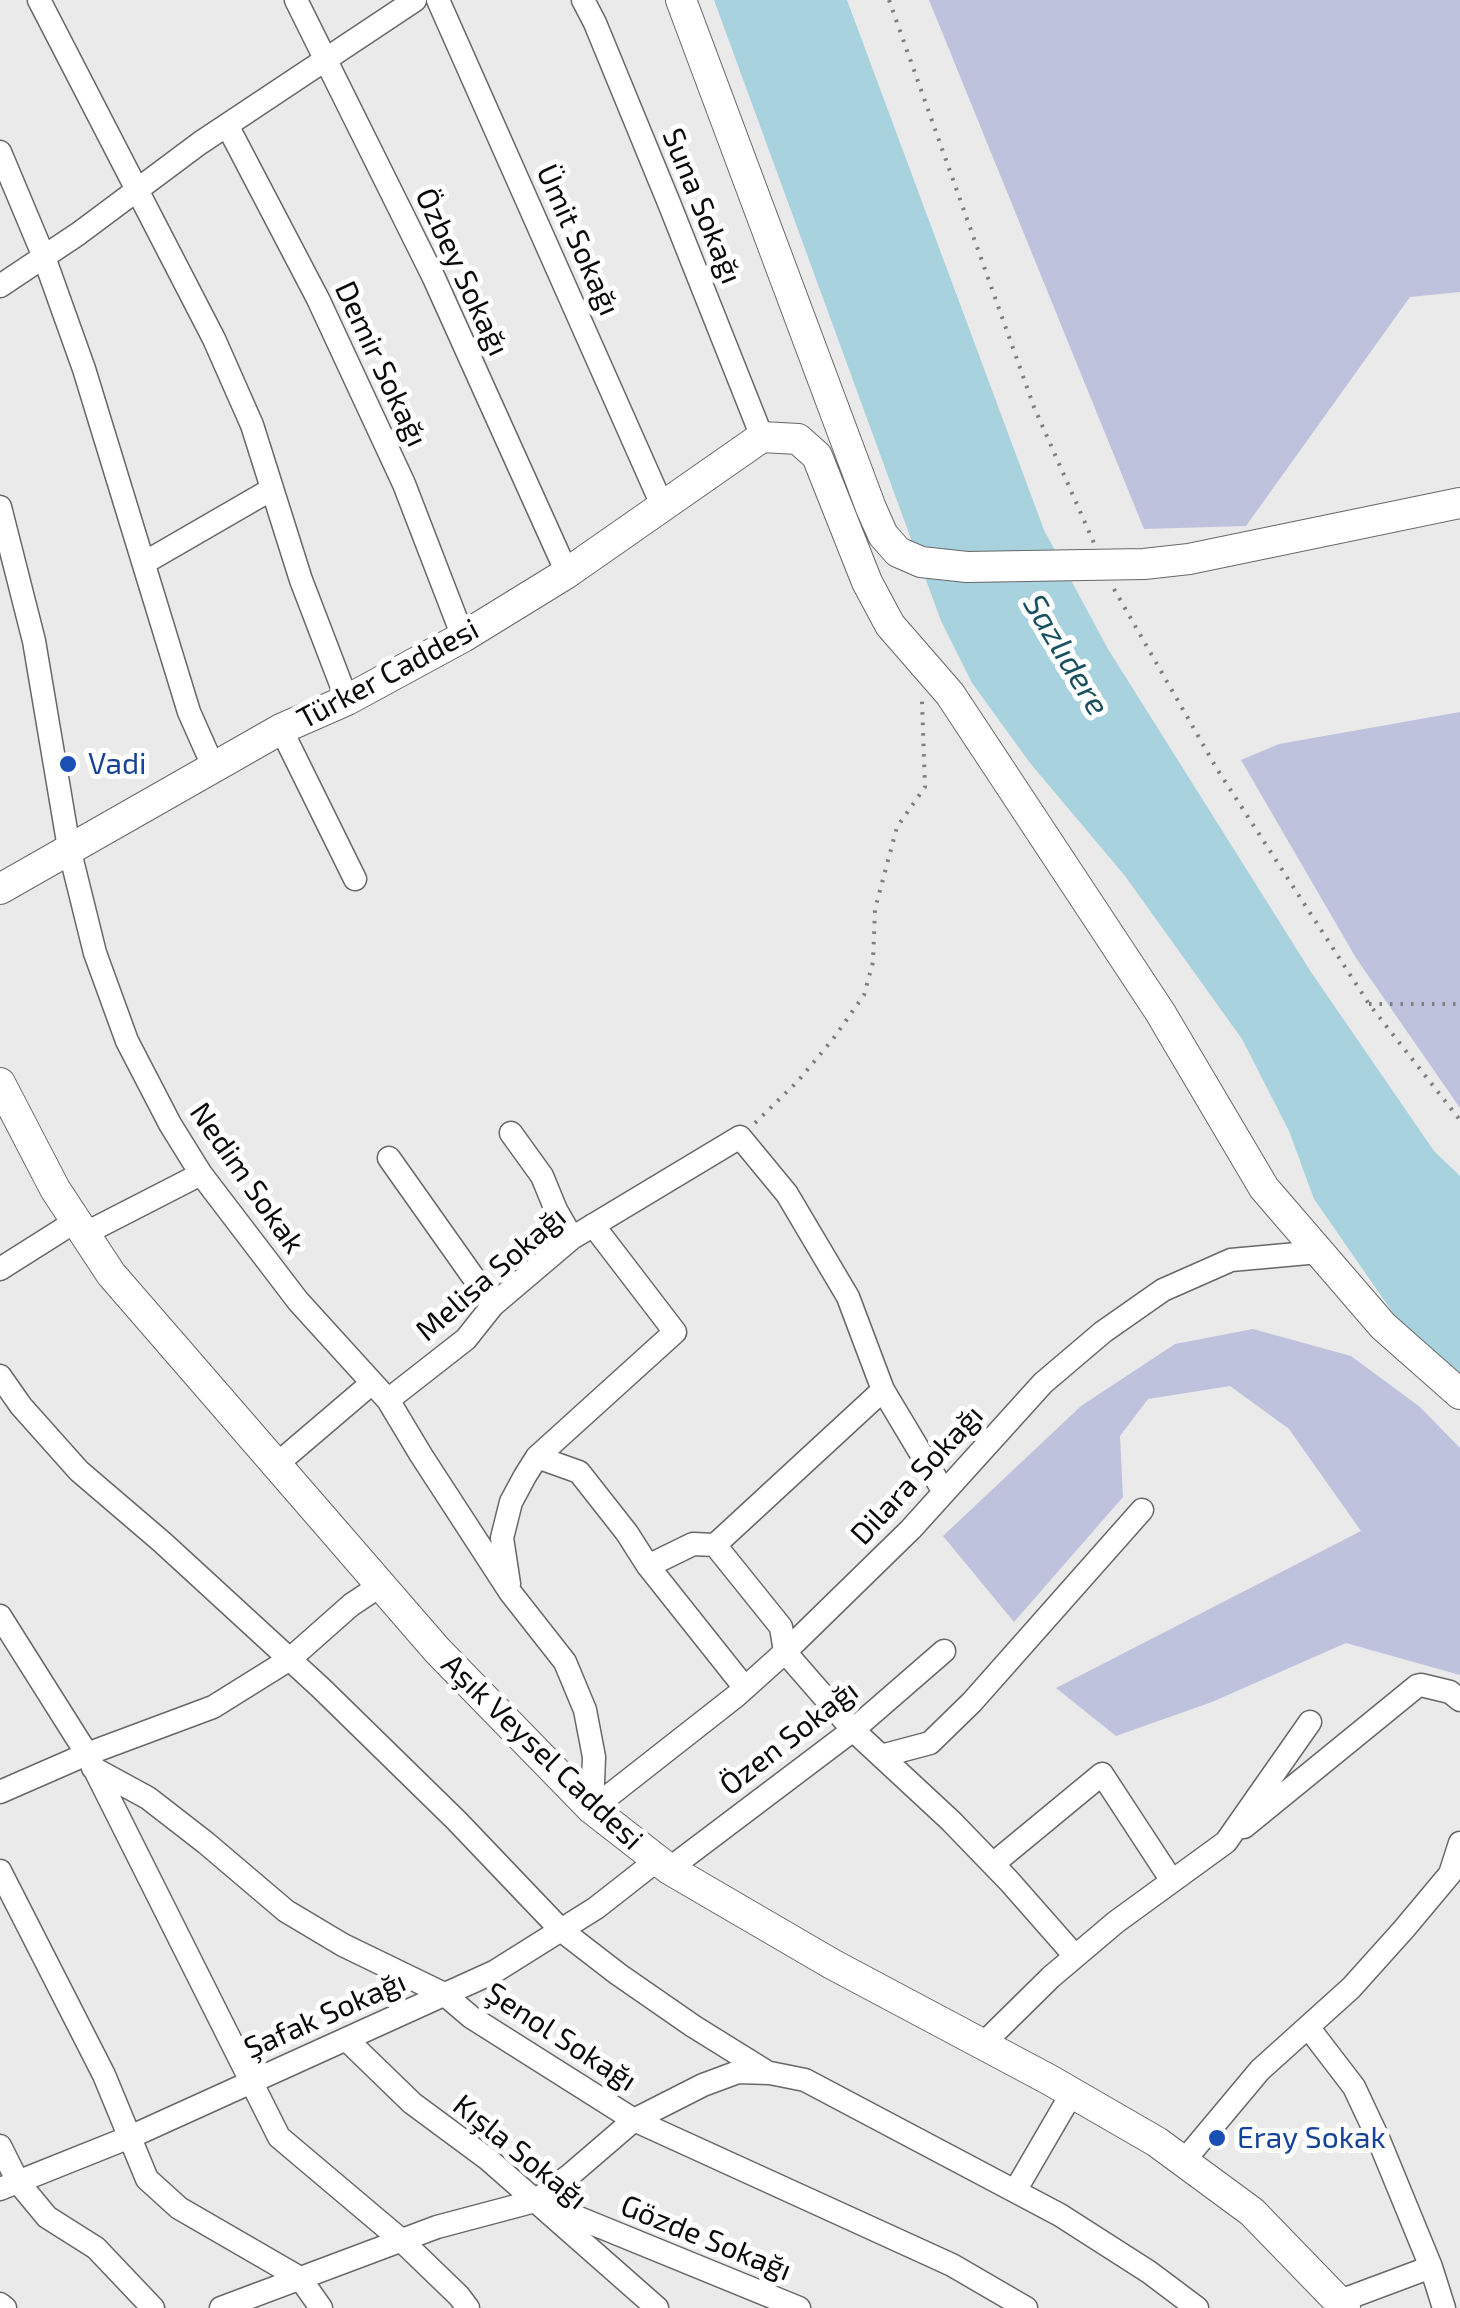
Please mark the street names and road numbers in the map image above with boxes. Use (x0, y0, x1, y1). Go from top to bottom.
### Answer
street label: Suna Sokağı (655, 123, 749, 289)
street label: Ümit Sokağı (529, 159, 627, 321)
street label: Özbey Sokağı (407, 182, 517, 362)
street label: Demir Sokağı (327, 276, 435, 452)
street label: Türker Caddesi (291, 611, 485, 737)
street label: Nedim Sokak (182, 1096, 312, 1260)
street label: Melisa Sokağı (409, 1199, 573, 1349)
street label: Dilara Sokağı (843, 1398, 991, 1552)
street label: Aşık Veysel Caddesi (434, 1647, 650, 1857)
street label: Özen Sokağı (713, 1673, 865, 1803)
street label: Şafak Sokağı (239, 1963, 411, 2067)
street label: Şenol Sokağı (479, 1975, 643, 2099)
street label: Kışla Sokağı (446, 2087, 594, 2217)
street label: Gözde Sokağı (615, 2187, 797, 2289)

